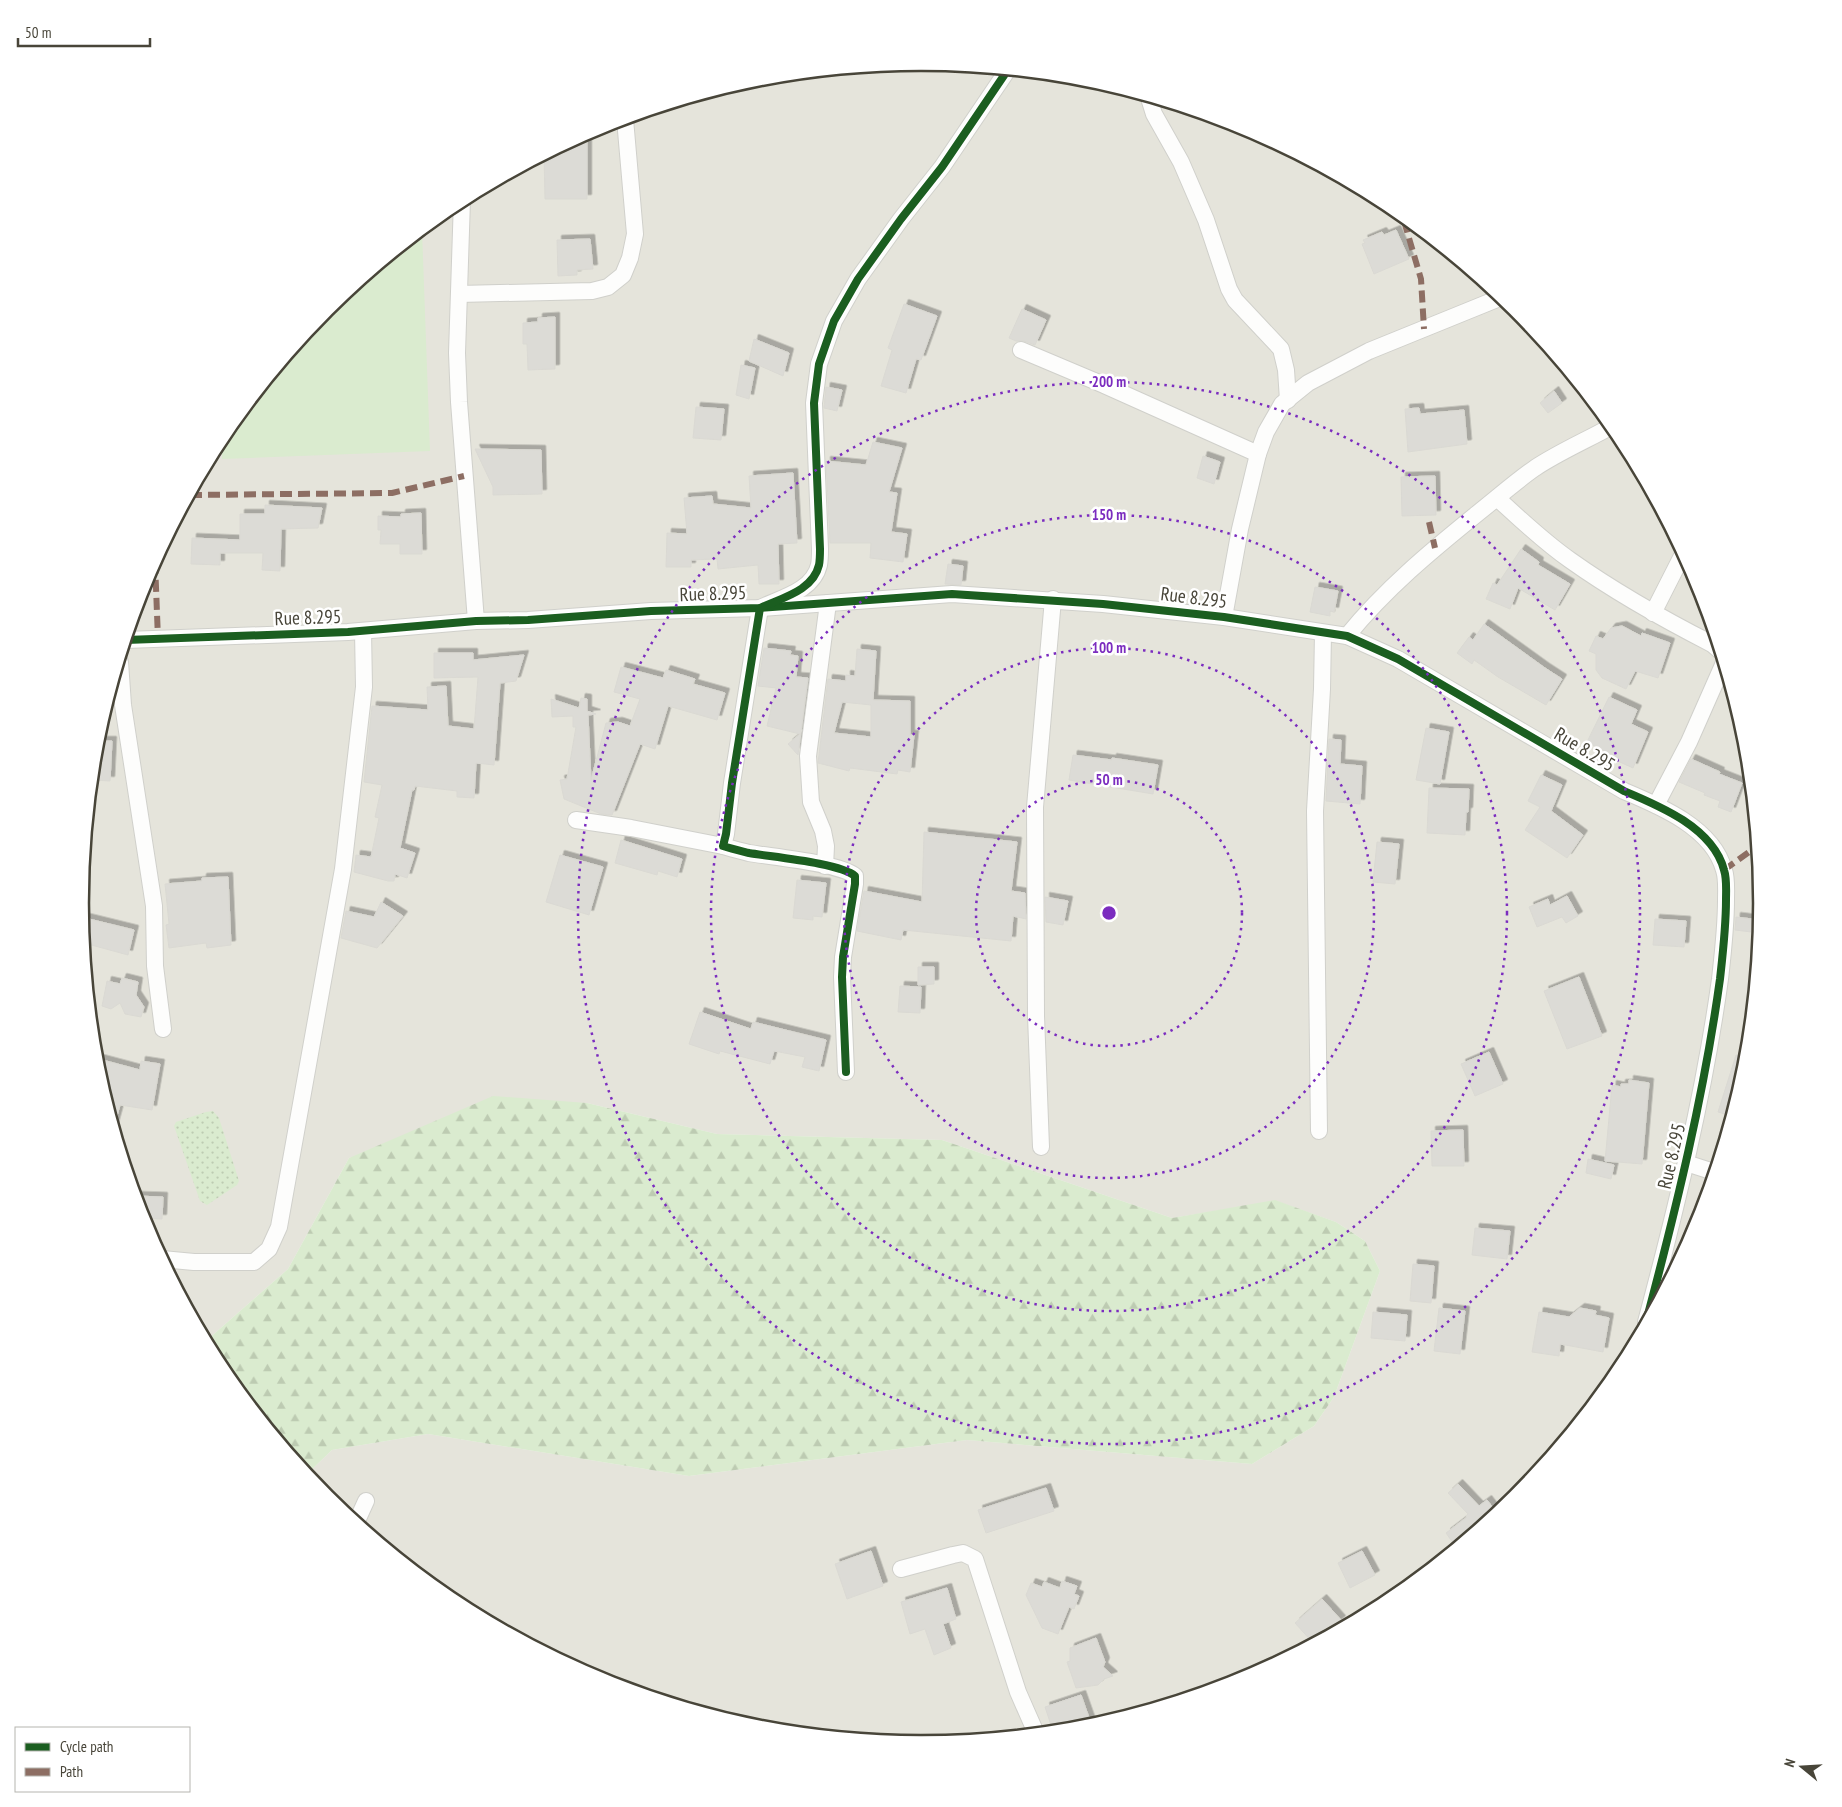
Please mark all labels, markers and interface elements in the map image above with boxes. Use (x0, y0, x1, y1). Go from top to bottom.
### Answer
scale bar (18, 15, 150, 47)
text: 50 m (25, 23, 51, 42)
text: 200 m (1092, 372, 1126, 391)
text: 150 m (1092, 505, 1126, 524)
street label: Rue 8.295 (679, 580, 747, 606)
street label: Rue 8.295 (1159, 581, 1229, 613)
street label: Rue 8.295 (274, 604, 342, 630)
text: 100 m (1092, 638, 1126, 657)
street label: Rue 8.295 (1550, 722, 1620, 776)
text: 50 m (1095, 770, 1123, 789)
centre of rings (1100, 904, 1118, 922)
street label: Rue 8.295 (1652, 1121, 1690, 1191)
legend (15, 1727, 190, 1792)
text: Cycle path (60, 1737, 113, 1756)
north arrow (1777, 1742, 1827, 1792)
text: N (1780, 1757, 1799, 1769)
text: Path (60, 1762, 83, 1781)

